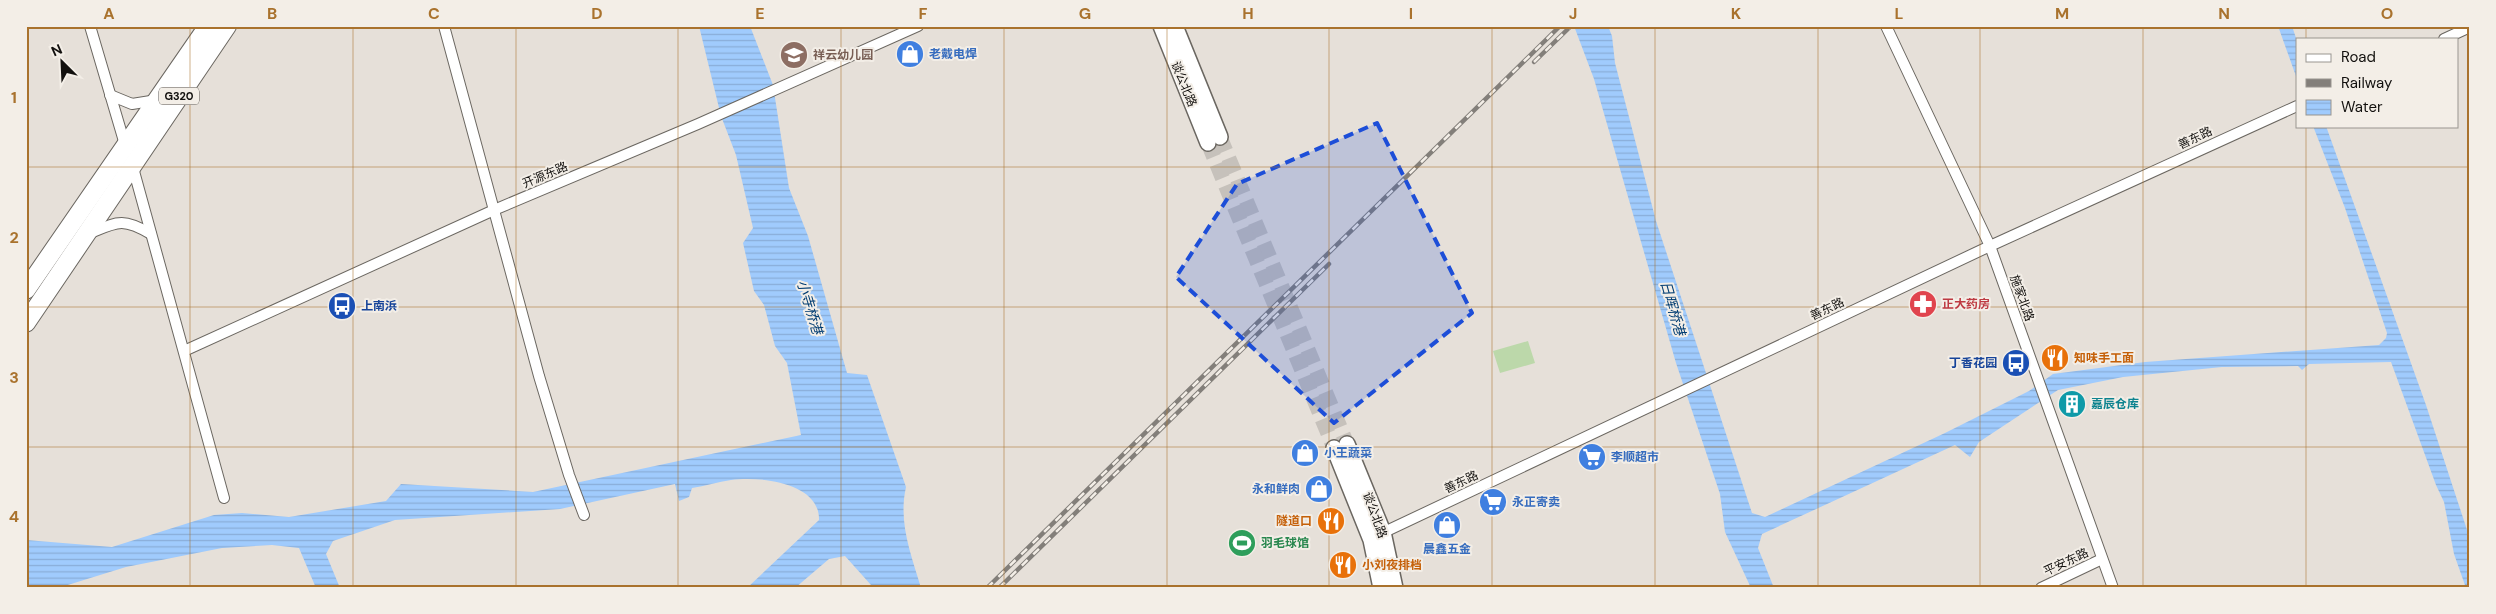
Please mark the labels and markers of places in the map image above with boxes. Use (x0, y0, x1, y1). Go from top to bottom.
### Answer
shop icon: 老戴电焊 (895, 39, 925, 69)
school or university icon: 祥云幼儿园 (779, 40, 809, 70)
place label: 老戴电焊 (929, 46, 977, 62)
place label: 祥云幼儿园 (813, 47, 873, 63)
pharmacy icon: 正大药房 (1908, 289, 1938, 319)
bus stop icon: 上南浜 (327, 291, 357, 321)
place label: 正大药房 (1942, 296, 1990, 312)
place label: 上南浜 (361, 298, 397, 314)
restaurant icon: 知味手工面 (2040, 343, 2070, 373)
bus stop icon: 丁香花园 (2001, 348, 2031, 378)
place label: 知味手工面 (2074, 350, 2134, 366)
place label: 丁香花园 (1949, 355, 1997, 371)
building icon: 嘉辰仓库 (2057, 389, 2087, 419)
place label: 嘉辰仓库 (2091, 396, 2139, 412)
shop icon: 小王蔬菜 (1290, 438, 1320, 468)
supermarket icon: 李顺超市 (1577, 442, 1607, 472)
place label: 小王蔬菜 (1324, 445, 1372, 461)
place label: 李顺超市 (1611, 449, 1659, 465)
shop icon: 永和鲜肉 (1304, 474, 1334, 504)
place label: 永和鲜肉 (1252, 481, 1300, 497)
supermarket icon: 永正寄卖 (1478, 487, 1508, 517)
place label: 永正寄卖 (1512, 494, 1560, 510)
restaurant icon: 隧道口 (1316, 506, 1346, 536)
shop icon: 晨鑫五金 (1432, 510, 1462, 540)
place label: 隧道口 (1276, 513, 1312, 529)
sports icon: 羽毛球馆 (1227, 528, 1257, 558)
place label: 羽毛球馆 (1261, 535, 1309, 551)
place label: 晨鑫五金 (1423, 541, 1471, 557)
restaurant icon: 小刘夜排档 (1328, 550, 1358, 580)
place label: 小刘夜排档 (1362, 557, 1422, 573)

